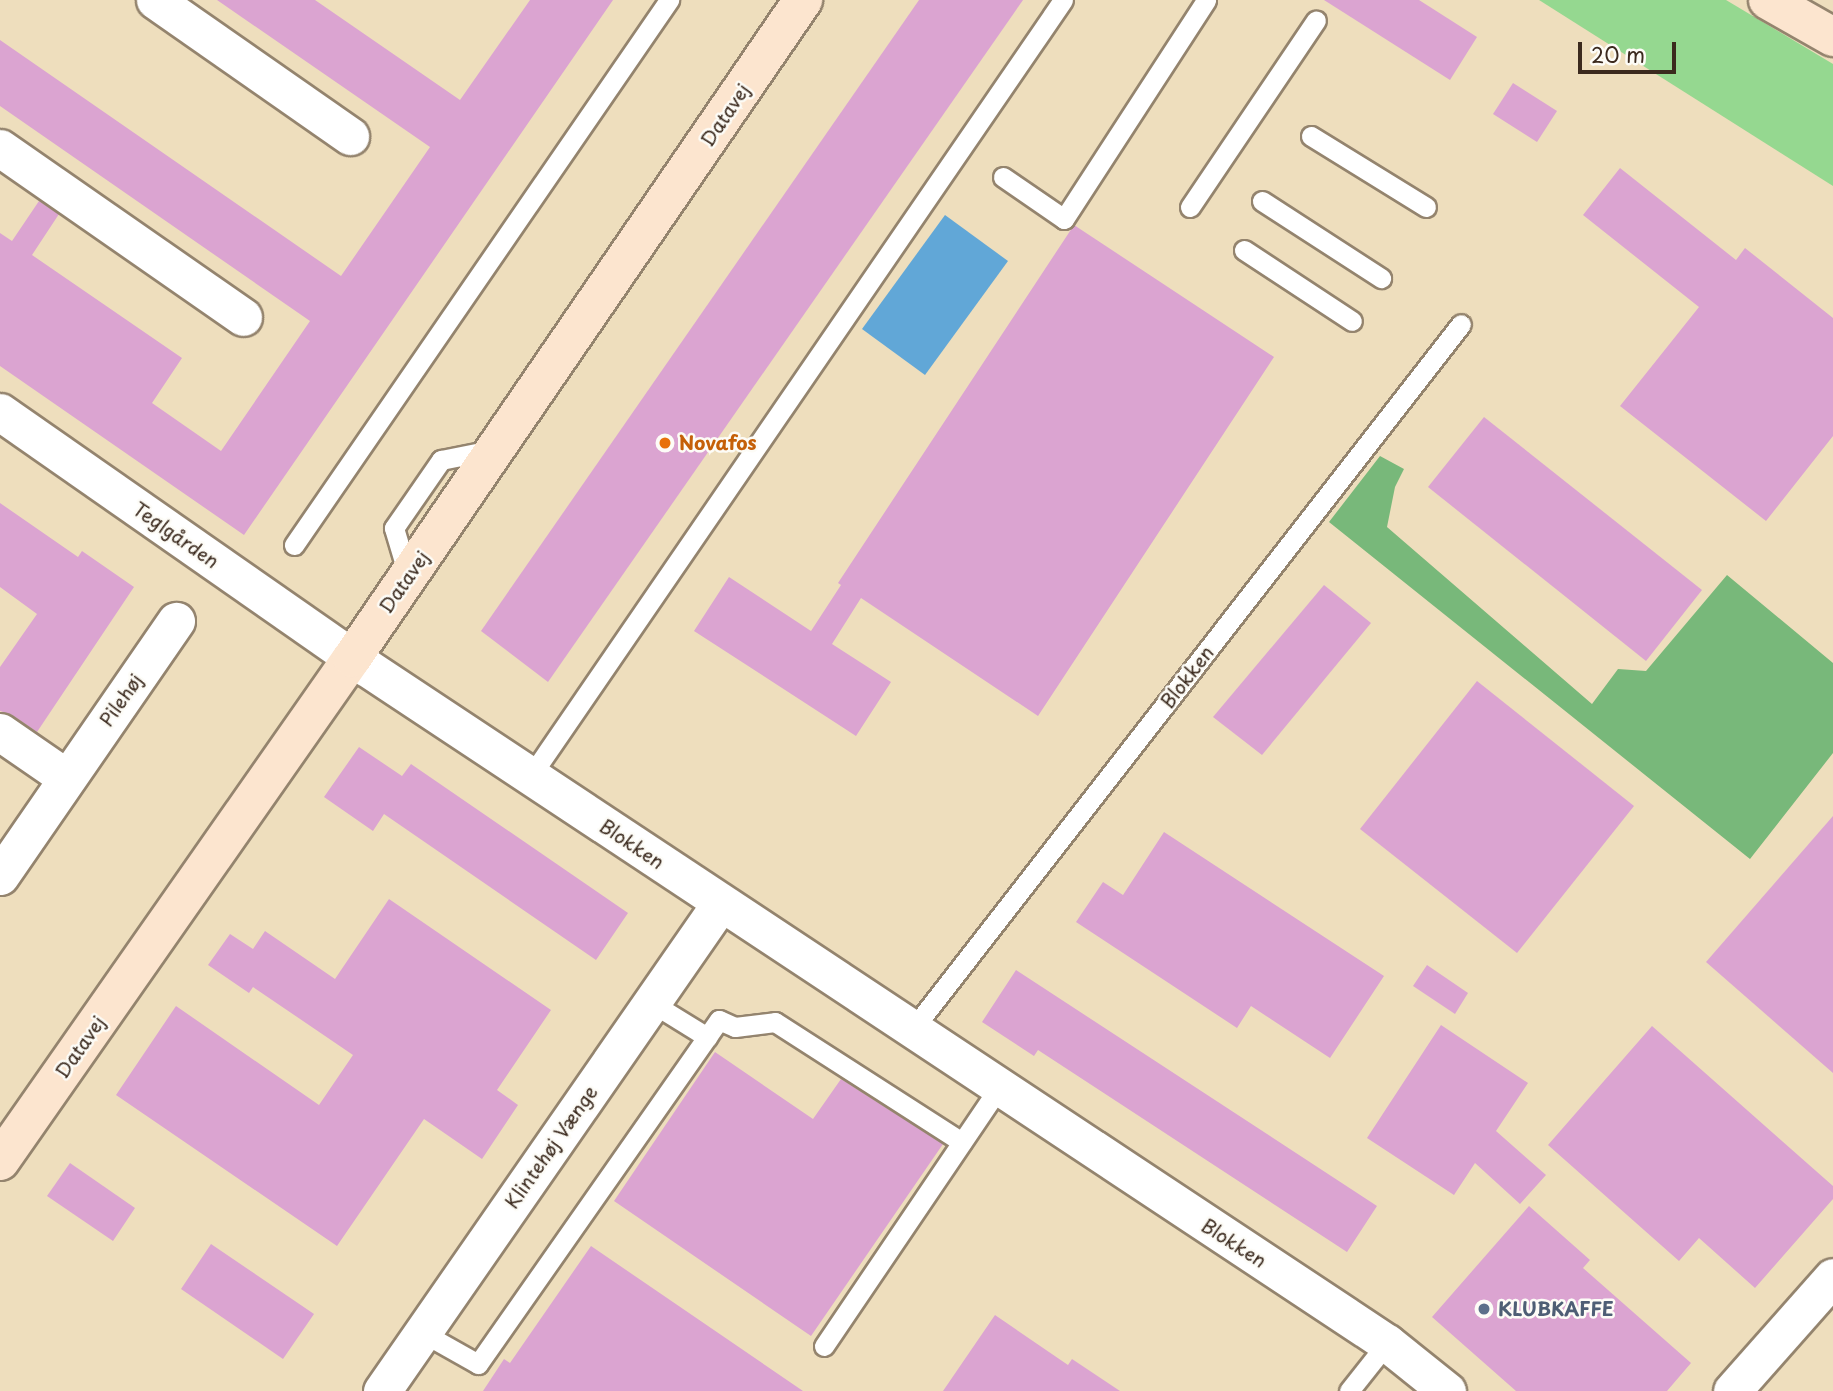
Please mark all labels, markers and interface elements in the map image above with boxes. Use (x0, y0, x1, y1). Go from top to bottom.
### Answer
scale bar (1581, 28, 1679, 72)
text: 20 m (1591, 38, 1645, 70)
street label: Datavej (696, 79, 754, 151)
place label: Novafos (679, 432, 757, 454)
marker: Novafos (657, 435, 673, 451)
street label: Teglgården (129, 497, 223, 573)
street label: Datavej (374, 546, 434, 618)
street label: Blokken (1156, 641, 1218, 713)
street label: Pilehøj (95, 669, 147, 731)
street label: Blokken (595, 814, 669, 874)
street label: Datavej (50, 1011, 110, 1083)
street label: Klintehøj Vænge (500, 1081, 602, 1213)
street label: Blokken (1197, 1214, 1271, 1272)
place label: KLUBKAFFE (1498, 1298, 1614, 1320)
marker: KLUBKAFFE (1476, 1301, 1492, 1317)

